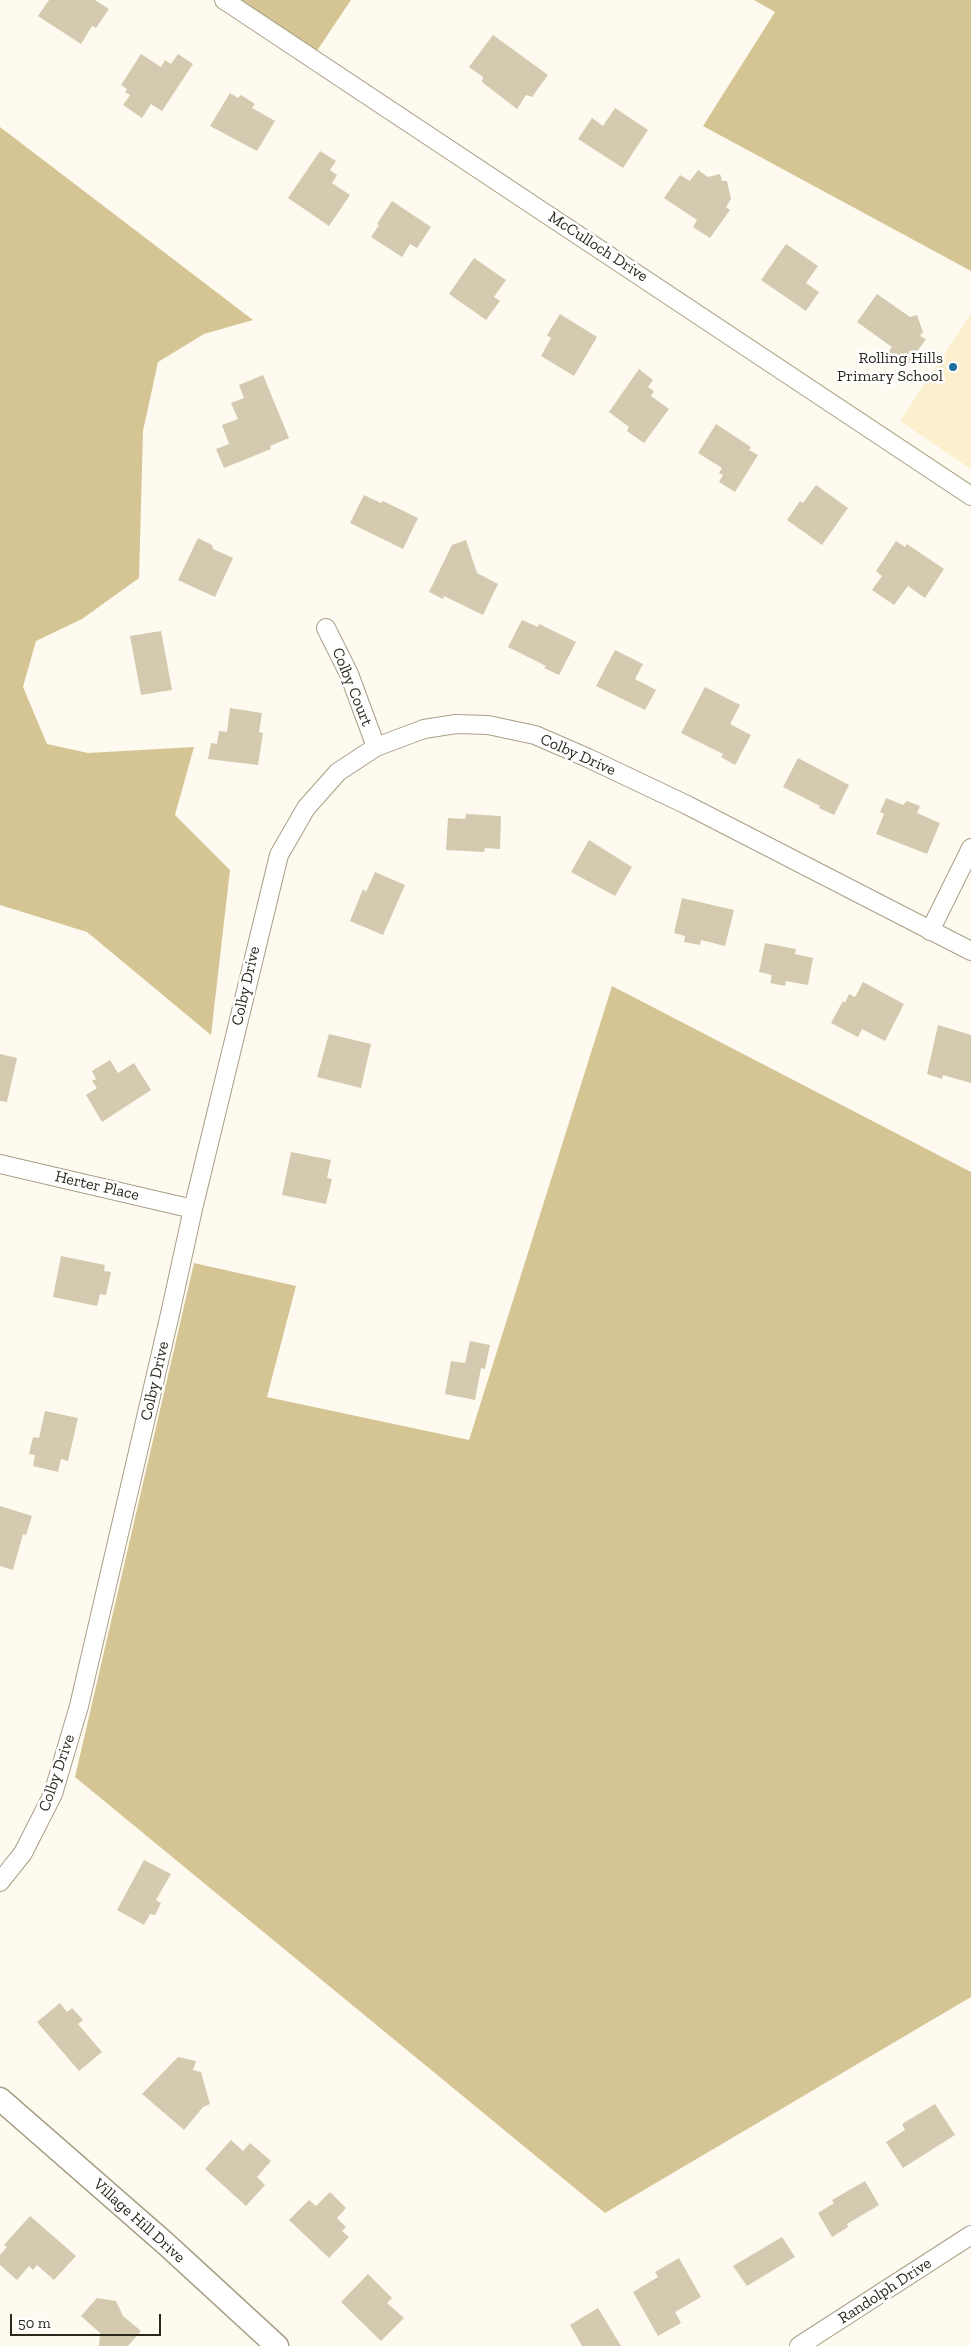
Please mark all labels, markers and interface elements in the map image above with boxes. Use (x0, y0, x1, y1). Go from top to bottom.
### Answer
street label: McCulloch Drive (545, 208, 651, 286)
place label: Rolling Hills Primary School (837, 348, 943, 386)
marker: Rolling Hills Primary School (947, 361, 959, 373)
street label: Colby Court (328, 645, 376, 729)
street label: Colby Drive (537, 730, 619, 780)
street label: Colby Drive (228, 945, 264, 1027)
street label: Herter Place (53, 1167, 141, 1205)
street label: Colby Drive (137, 1340, 173, 1422)
street label: Colby Drive (35, 1732, 79, 1814)
street label: Village Hill Drive (89, 2175, 189, 2267)
street label: Randolph Drive (835, 2254, 935, 2328)
scale bar (12, 2304, 164, 2336)
text: 50 m (18, 2314, 51, 2332)

